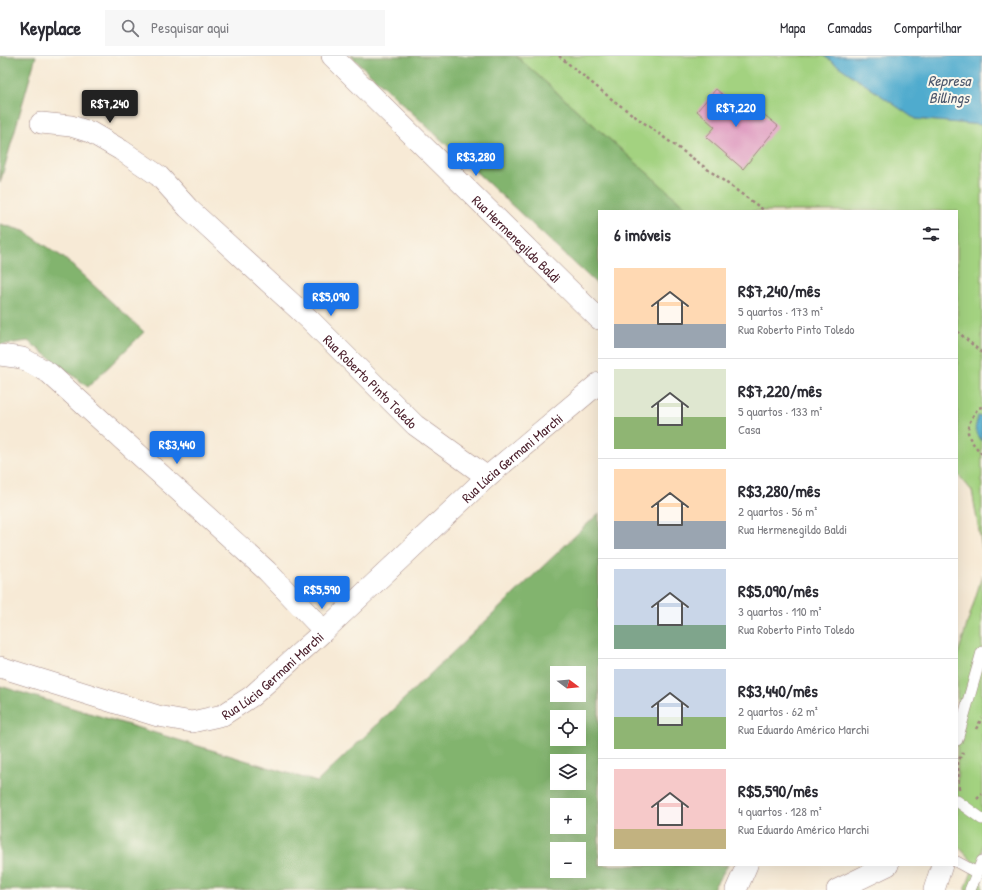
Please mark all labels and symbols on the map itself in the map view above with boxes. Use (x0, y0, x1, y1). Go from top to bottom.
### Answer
water label: Represa Billings (928, 70, 972, 108)
pin: R$7,240 (73, 90, 147, 124)
pin: R$7,220 (699, 94, 773, 128)
pin: R$3,280 (439, 143, 513, 177)
street label: Rua Hermenegildo Baldi (469, 190, 566, 287)
pin: R$5,090 (294, 283, 368, 317)
street label: Rua Roberto Pinto Toledo (320, 330, 422, 432)
street label: Rua Lúcia Germani Marchi (457, 408, 566, 506)
pin: R$3,440 (140, 431, 214, 465)
pin: R$5,590 (285, 576, 359, 610)
street label: Rua Lúcia Germani Marchi (217, 627, 327, 723)
north arrow (550, 666, 586, 702)

